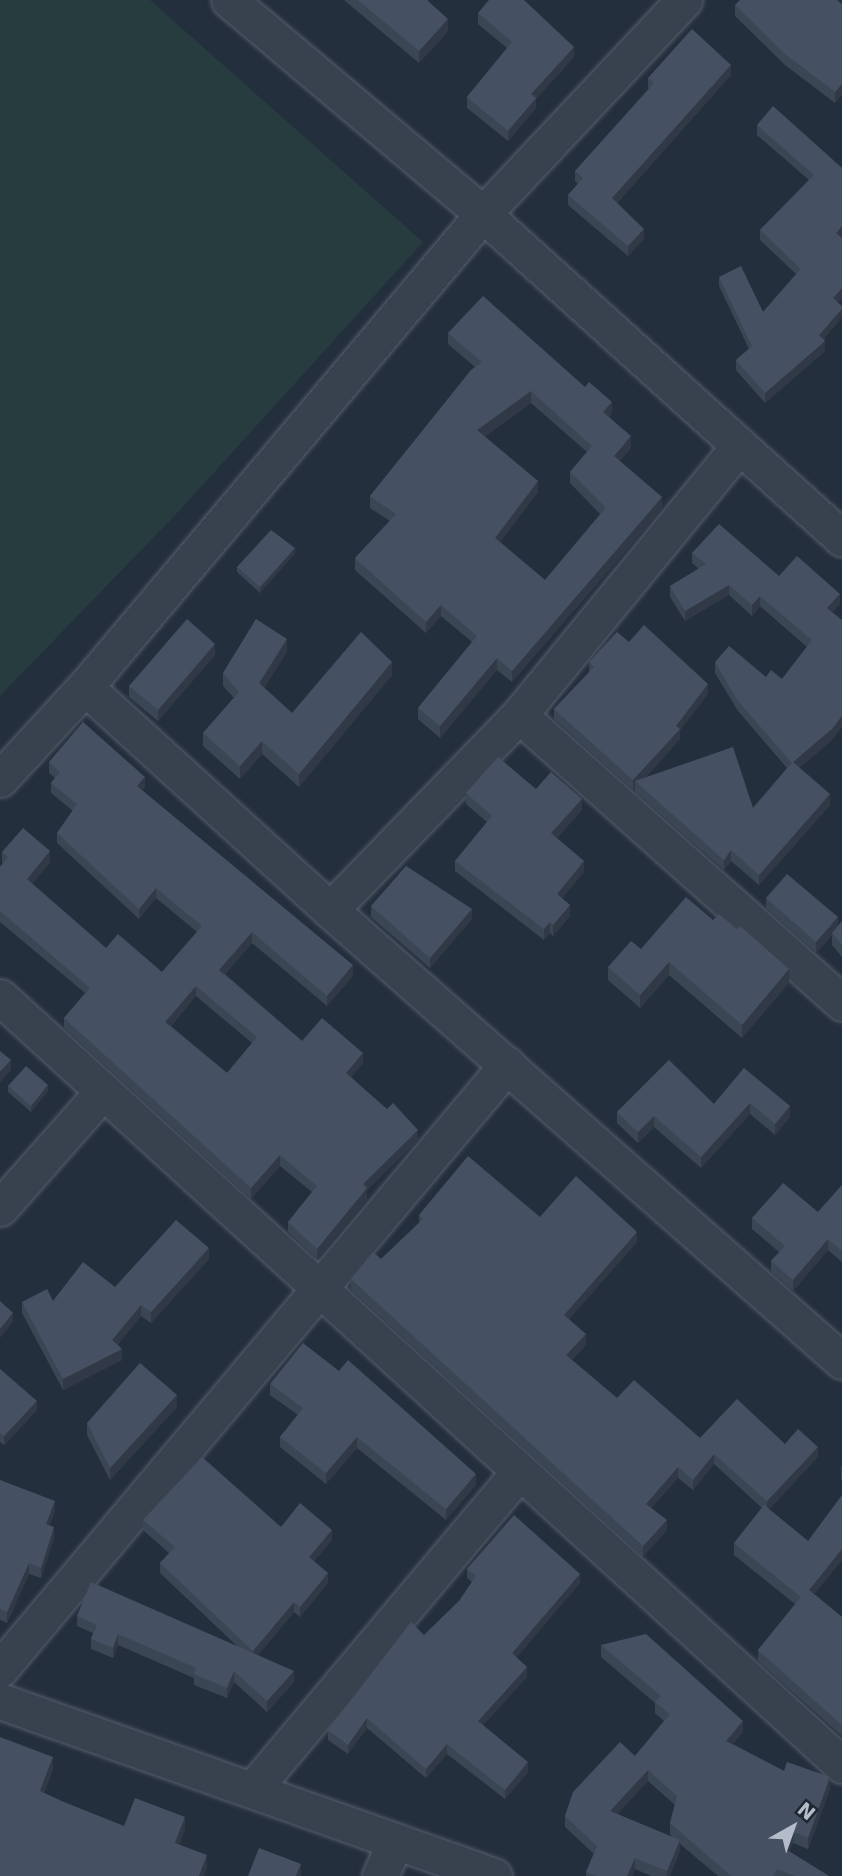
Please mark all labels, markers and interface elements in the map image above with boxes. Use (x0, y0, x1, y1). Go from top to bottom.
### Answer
north arrow (758, 1792, 828, 1862)
text: N (793, 1797, 820, 1824)

